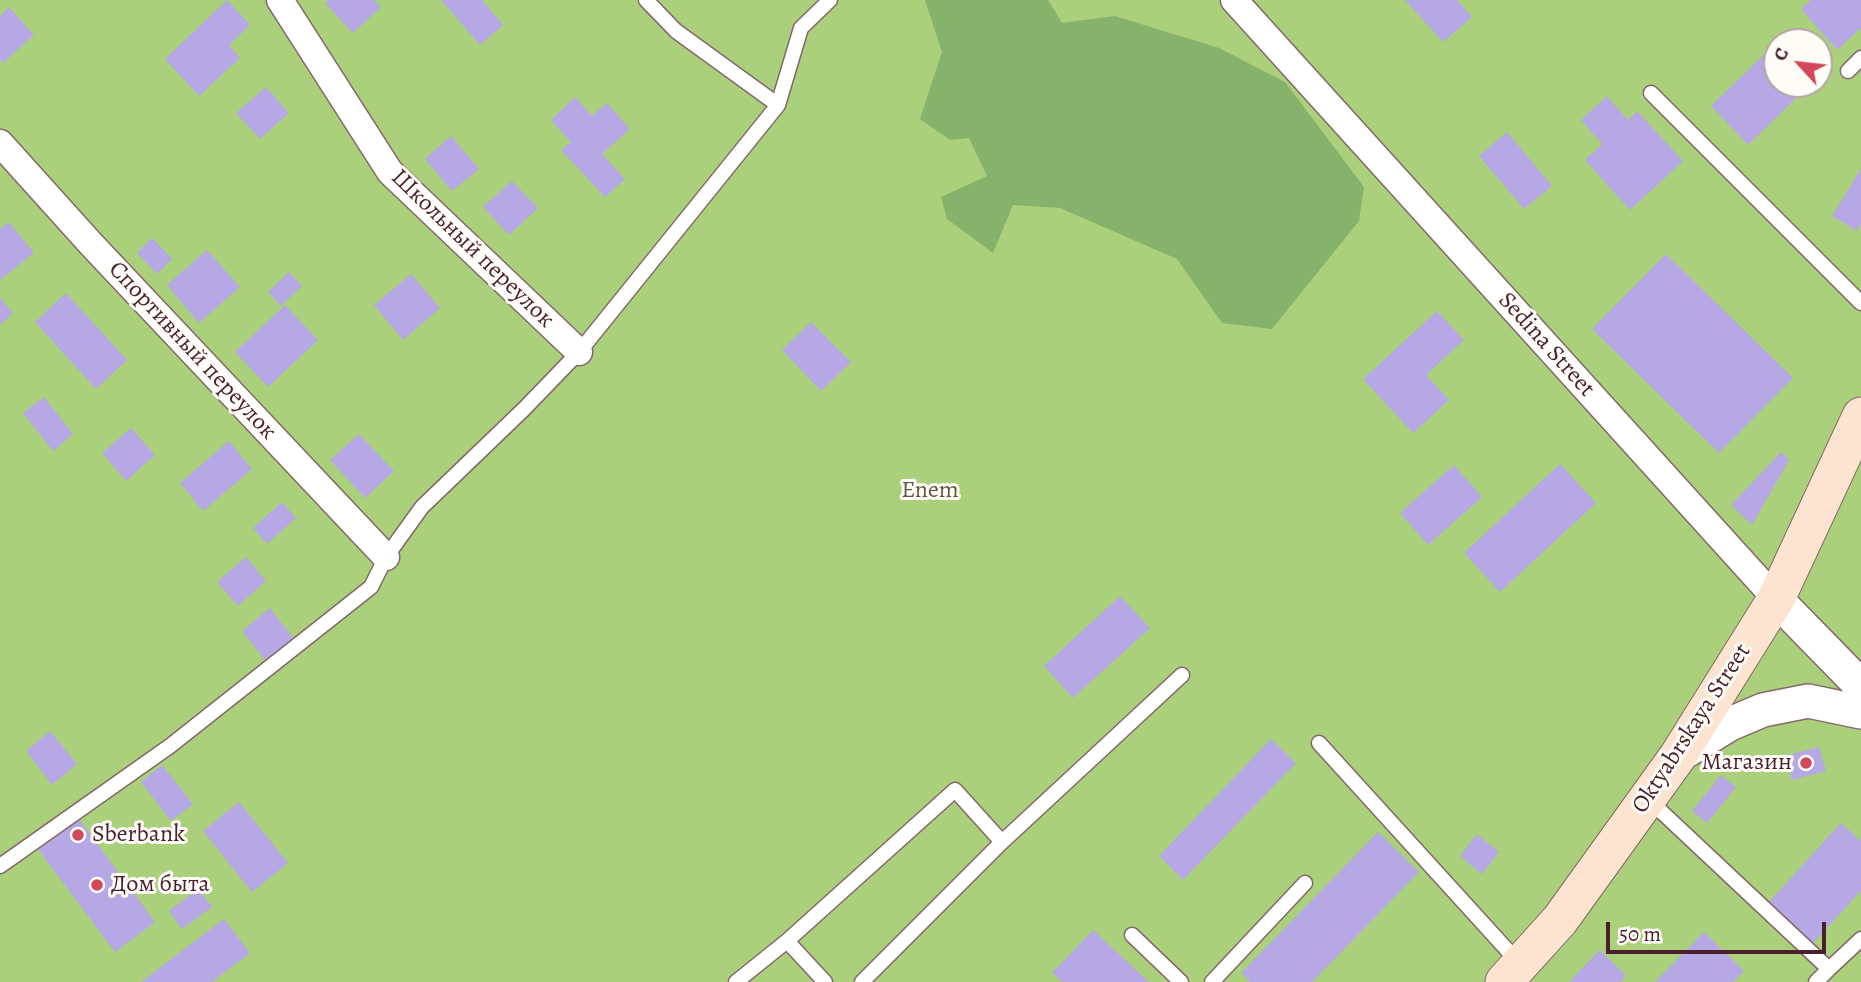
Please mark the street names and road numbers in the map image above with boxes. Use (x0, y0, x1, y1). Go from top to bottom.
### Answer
street label: Школьный переулок (384, 164, 560, 334)
street label: Спортивный переулок (102, 256, 282, 446)
street label: Sedina Street (1492, 287, 1600, 403)
street label: Oktyabrskaya Street (1626, 639, 1758, 819)

